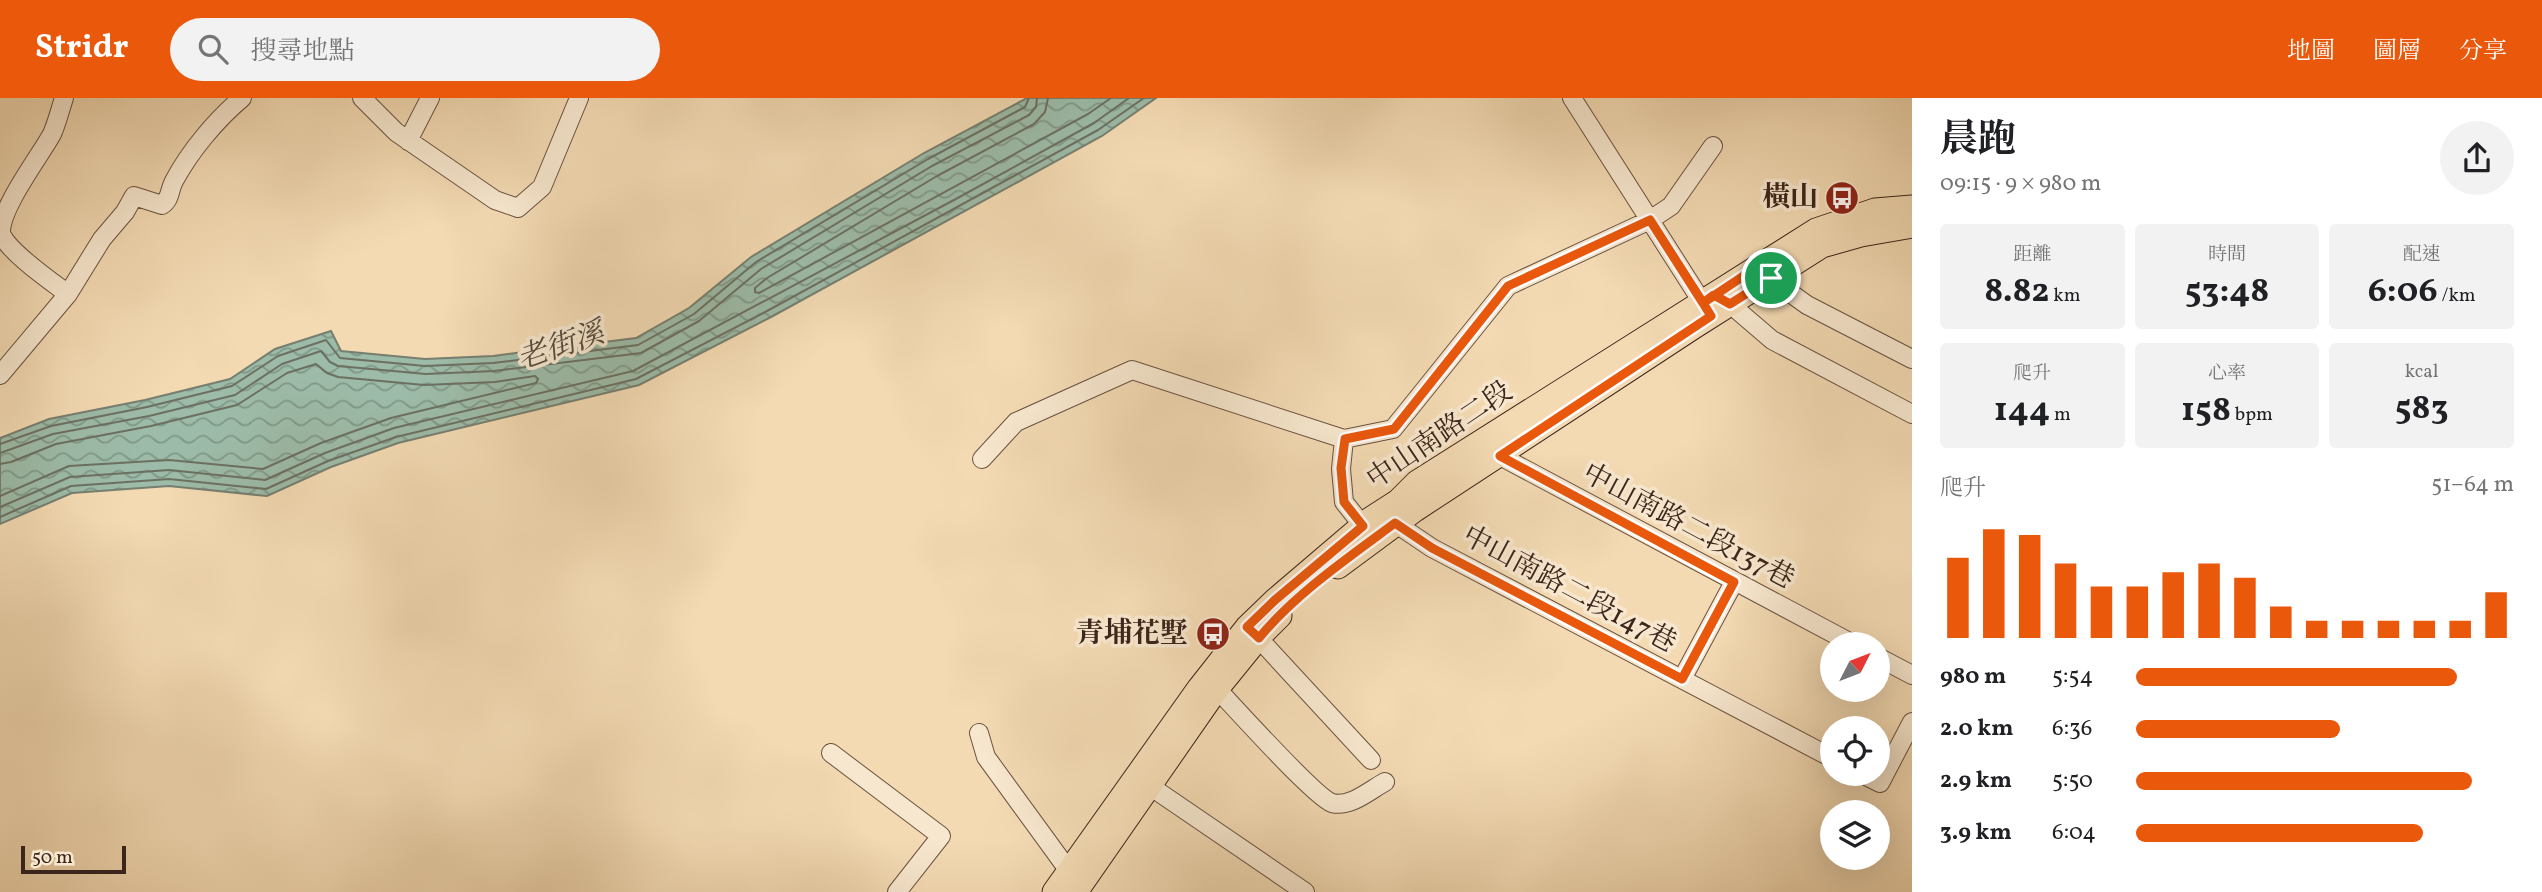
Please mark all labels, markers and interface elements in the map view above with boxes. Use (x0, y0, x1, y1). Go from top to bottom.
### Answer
search box (170, 18, 660, 81)
text: Stridr (35, 26, 128, 72)
icon: search (194, 30, 232, 68)
text: 搜尋地點 (250, 34, 354, 70)
text: 地圖 (2287, 35, 2335, 69)
text: 圖層 (2373, 35, 2421, 69)
text: 分享 (2459, 35, 2507, 69)
text: 晨跑 (1940, 115, 2016, 168)
button: share (2440, 121, 2514, 195)
text: 09:15 · 9 × 980 m (1940, 168, 2101, 200)
place label: 橫山 (1762, 179, 1818, 218)
bus stop icon: 橫山 (1823, 179, 1861, 217)
text: 距離 (2013, 242, 2051, 268)
text: 時間 (2208, 242, 2246, 268)
text: 配速 (2403, 242, 2441, 268)
pin (1741, 248, 1801, 308)
icon: arrive (1752, 259, 1790, 297)
text: 8.82 (1984, 268, 2050, 316)
text: 53:48 (2185, 268, 2269, 316)
text: 6:06 (2368, 268, 2438, 316)
text: km (2050, 283, 2081, 309)
text: /km (2438, 283, 2476, 309)
water label: 老街溪 (512, 312, 613, 382)
text: kcal (2405, 359, 2439, 385)
text: 爬升 (2013, 361, 2051, 387)
text: 心率 (2208, 361, 2246, 387)
street label: 中山南路二段 (1359, 373, 1521, 499)
text: 583 (2395, 385, 2449, 433)
text: 144 (1994, 387, 2050, 435)
text: 158 (2181, 387, 2231, 435)
text: m (2050, 402, 2071, 428)
text: bpm (2231, 402, 2273, 428)
street label: 中山南路二段137巷 (1575, 455, 1801, 599)
text: 51–64 m (2431, 469, 2514, 501)
text: 爬升 (1940, 473, 1986, 505)
street label: 中山南路二段147巷 (1455, 517, 1683, 663)
place label: 青埔花墅 (1076, 615, 1188, 654)
bus stop icon: 青埔花墅 (1194, 615, 1232, 653)
north arrow (1820, 632, 1890, 702)
map controls (1820, 632, 1890, 870)
text: 980 m (1940, 661, 2006, 693)
text: 5:54 (2052, 661, 2093, 693)
text: 2.0 km (1940, 713, 2013, 745)
text: 6:36 (2052, 713, 2093, 745)
button: locate (1820, 716, 1890, 786)
text: 2.9 km (1940, 765, 2012, 797)
text: 5:50 (2052, 765, 2093, 797)
button: layers (1820, 800, 1890, 870)
text: 3.9 km (1940, 817, 2012, 849)
text: 6:04 (2052, 817, 2096, 849)
scale bar (21, 843, 126, 875)
text: 50 m (32, 845, 73, 871)

